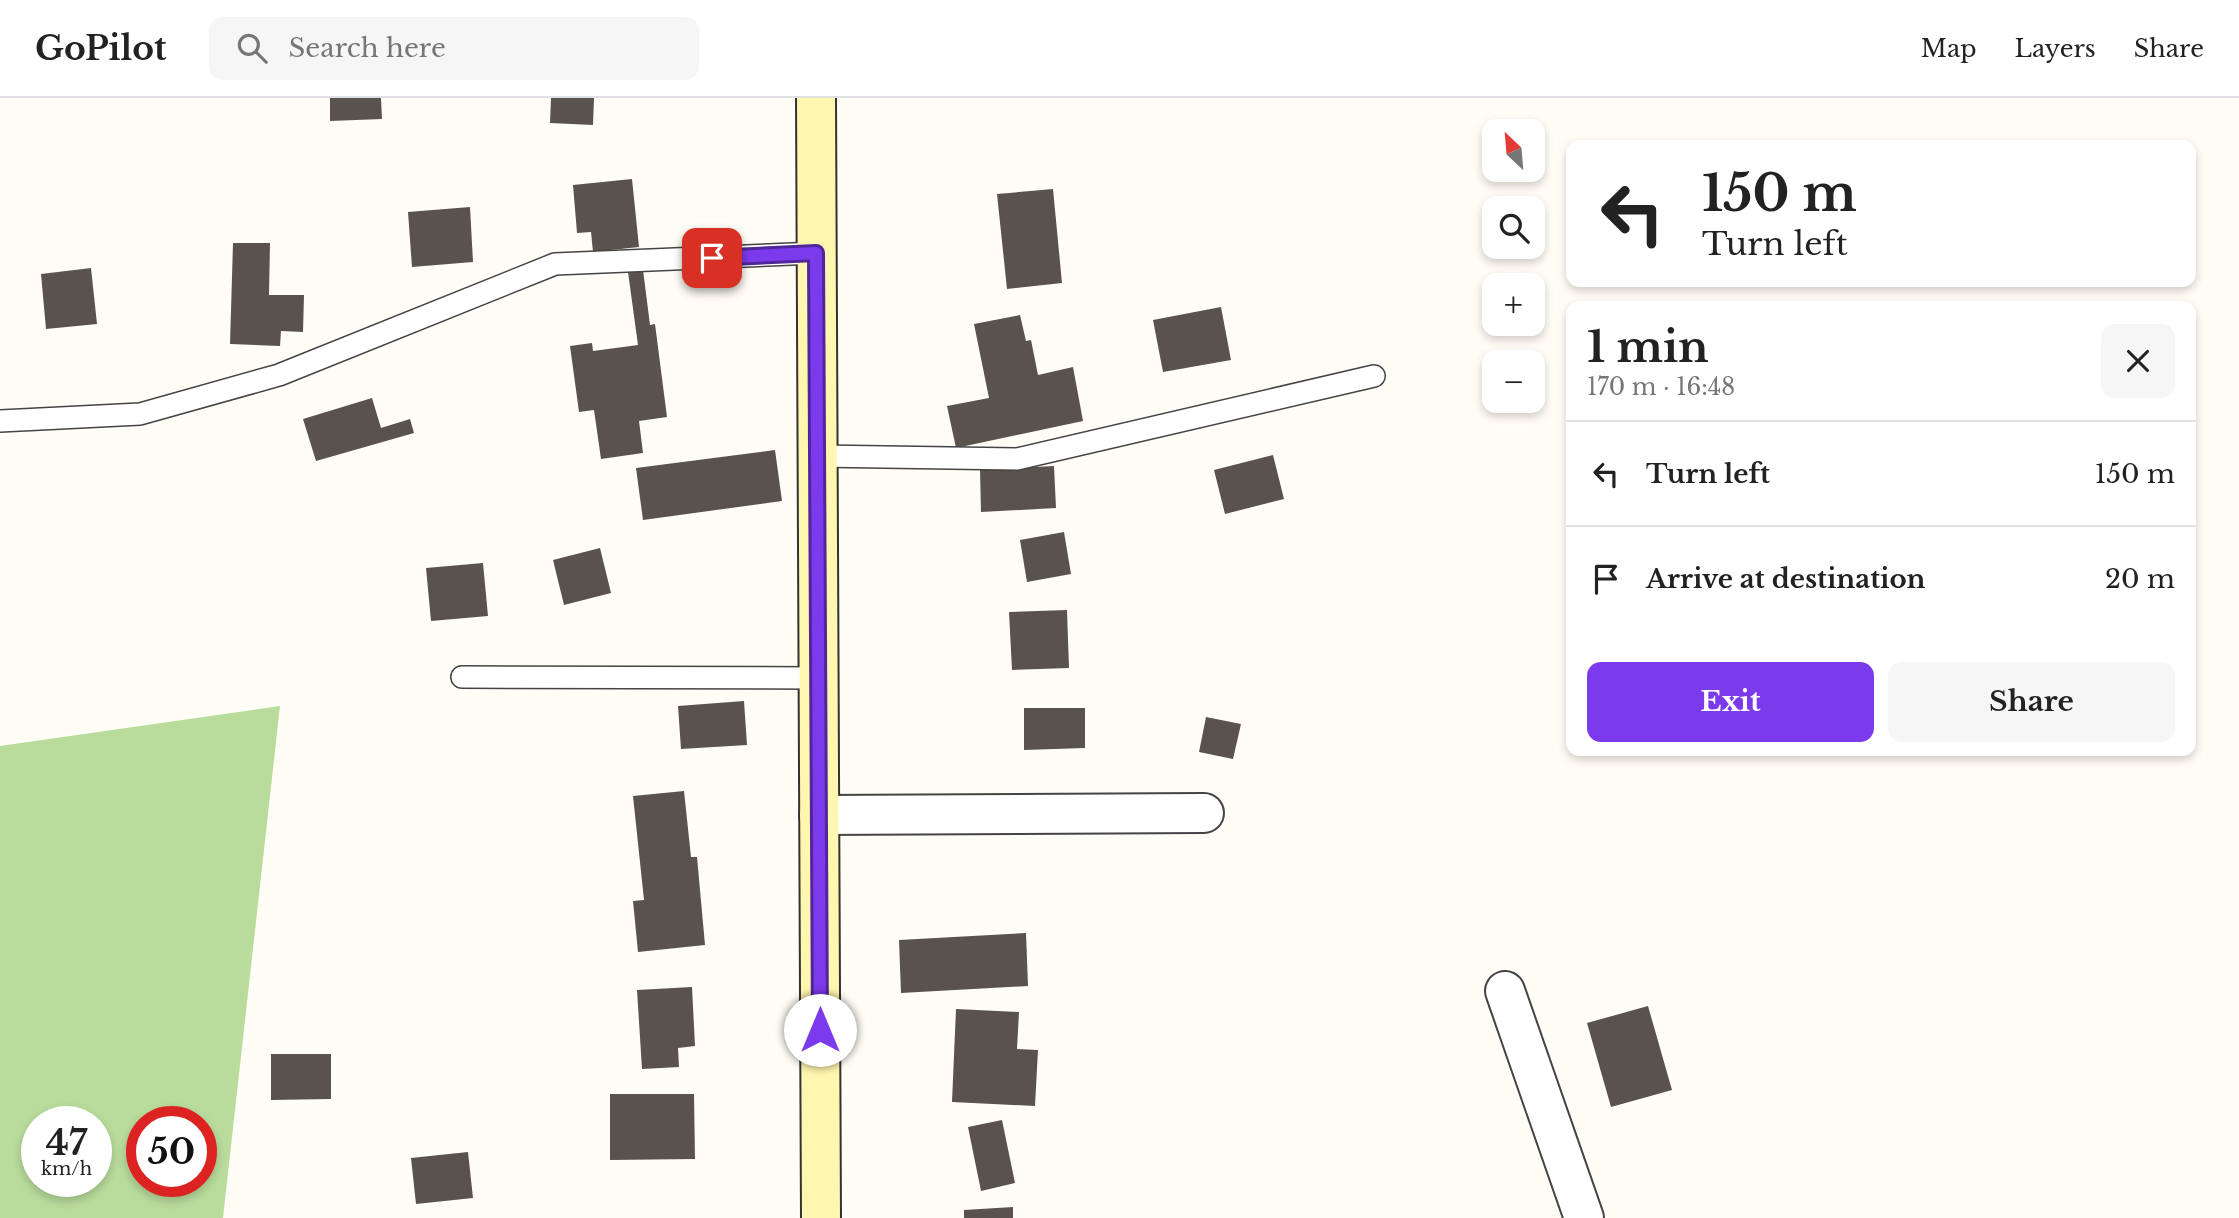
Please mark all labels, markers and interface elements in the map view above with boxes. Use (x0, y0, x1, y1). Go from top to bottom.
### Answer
search box (209, 17, 699, 80)
text: GoPilot (35, 28, 167, 69)
icon: search (233, 29, 271, 67)
text: Search here (289, 32, 446, 64)
text: Map (1921, 34, 1977, 63)
text: Layers (2015, 34, 2096, 63)
text: Share (2134, 34, 2204, 63)
north arrow (1482, 119, 1545, 182)
map controls (1482, 119, 1545, 413)
text: 150 m (1702, 163, 1857, 224)
icon: left (1587, 168, 1678, 259)
button: search (1482, 196, 1545, 259)
text: Turn left (1702, 224, 1848, 264)
pin (682, 228, 742, 288)
icon: arrive (693, 239, 731, 277)
button: + (1482, 273, 1545, 336)
text: 1 min (1587, 321, 1709, 373)
button: close (2101, 324, 2175, 398)
button: − (1482, 350, 1545, 413)
text: 170 m · 16:48 (1587, 373, 1735, 401)
icon: left (1587, 455, 1625, 493)
text: Turn left (1646, 458, 1770, 490)
text: 150 m (2095, 458, 2175, 490)
icon: arrive (1587, 560, 1625, 598)
text: Arrive at destination (1646, 563, 1926, 595)
text: 20 m (2105, 563, 2175, 595)
button: Exit (1587, 662, 1874, 742)
button: Share (1888, 662, 2175, 742)
position arrow (783, 993, 857, 1067)
speed limit sign: 50 (126, 1106, 217, 1197)
text: 47 (46, 1121, 87, 1164)
text: km/h (41, 1158, 92, 1180)

